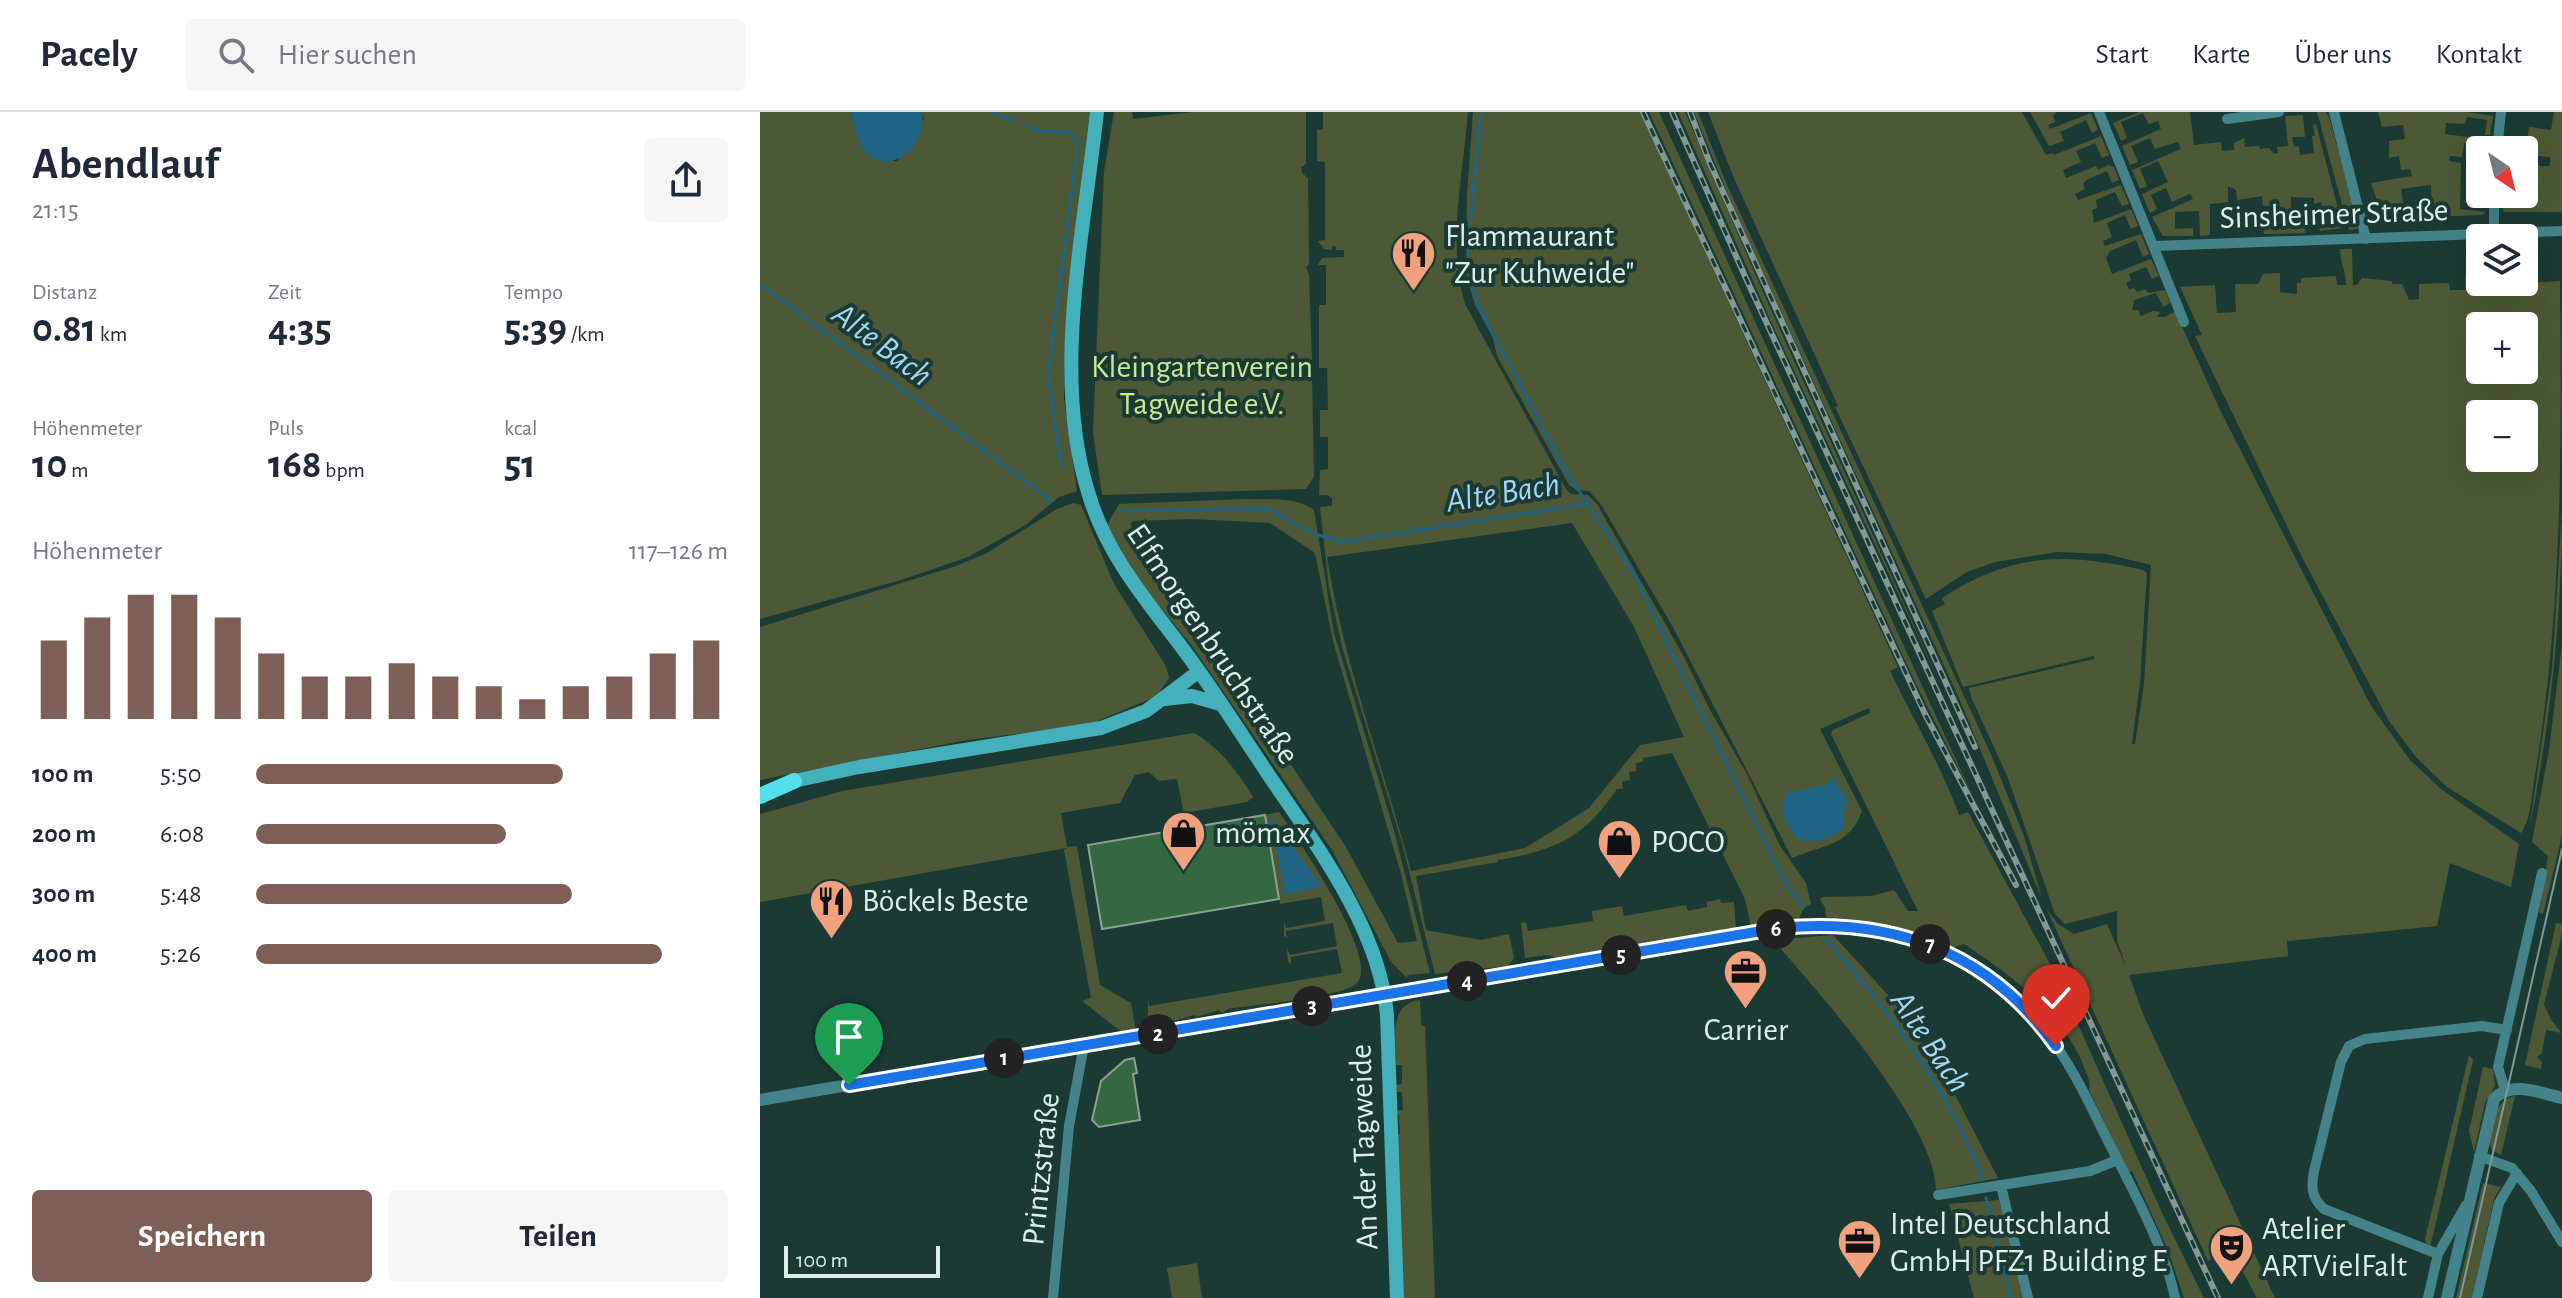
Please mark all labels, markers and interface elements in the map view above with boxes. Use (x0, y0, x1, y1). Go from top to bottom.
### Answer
search box (186, 19, 746, 91)
icon: search (214, 33, 258, 77)
text: Pacely (40, 36, 138, 74)
text: Hier suchen (278, 40, 417, 70)
text: Start (2096, 41, 2148, 69)
text: Karte (2192, 41, 2251, 69)
text: Über uns (2295, 41, 2392, 69)
text: Kontakt (2436, 41, 2522, 69)
north arrow (2466, 136, 2538, 208)
map controls (2466, 136, 2538, 472)
button: share (644, 138, 728, 222)
text: Abendlauf (32, 143, 219, 187)
street label: Sinsheimer Straße (2219, 194, 2449, 234)
text: 21:15 (32, 197, 79, 223)
place label: Flammaurant "Zur Kuhweide" (1445, 220, 1634, 289)
button: layers (2466, 224, 2538, 296)
restaurant icon: Flammaurant "Zur Kuhweide" (1390, 230, 1438, 293)
text: Distanz (32, 281, 97, 303)
text: Zeit (268, 281, 302, 303)
text: Tempo (504, 281, 563, 303)
water label: Alte Bach (825, 296, 938, 393)
text: 0.81 (32, 309, 96, 349)
text: 4:35 (268, 309, 332, 349)
text: 5:39 (504, 309, 567, 349)
button: + (2466, 312, 2538, 384)
text: km (96, 323, 127, 345)
text: /km (567, 323, 605, 345)
park label: Kleingartenverein Tagweide e.V. (1091, 351, 1313, 420)
button: − (2466, 400, 2538, 472)
text: Höhenmeter (32, 417, 142, 439)
text: Puls (268, 417, 304, 439)
text: kcal (504, 417, 538, 439)
text: 10 (32, 445, 67, 485)
text: 168 (268, 445, 321, 485)
text: 51 (504, 445, 536, 485)
text: m (67, 459, 88, 481)
text: bpm (321, 459, 365, 481)
water label: Alte Bach (1443, 467, 1562, 519)
street label: Elfmorgenbruchstraße (1121, 518, 1305, 770)
text: Höhenmeter (32, 538, 162, 564)
text: 117–126 m (629, 538, 728, 564)
text: 100 m (32, 761, 93, 787)
text: 5:50 (160, 761, 201, 787)
shop icon: mömax (1160, 809, 1208, 872)
place label: mömax (1215, 817, 1310, 849)
shop icon: POCO (1596, 818, 1644, 881)
text: 200 m (32, 821, 96, 847)
text: 6:08 (160, 821, 204, 847)
place label: POCO (1651, 826, 1725, 858)
restaurant icon: Böckels Beste (807, 877, 855, 940)
text: 300 m (32, 881, 95, 907)
text: 5:48 (160, 881, 202, 907)
place label: Böckels Beste (862, 885, 1029, 917)
pin: 6 (1756, 909, 1796, 949)
text: 6 (1771, 918, 1781, 940)
pin: 7 (1910, 924, 1950, 964)
text: 7 (1925, 933, 1935, 955)
pin: 5 (1601, 935, 1641, 975)
text: 400 m (32, 941, 97, 967)
text: 5:26 (160, 941, 201, 967)
text: 5 (1616, 944, 1626, 966)
office icon: Carrier (1722, 947, 1770, 1010)
pin: 4 (1447, 961, 1487, 1001)
pin (2022, 964, 2090, 1046)
text: 4 (1461, 970, 1473, 992)
icon: check (2034, 976, 2078, 1020)
water label: Alte Bach (1883, 984, 1976, 1099)
pin: 3 (1292, 986, 1332, 1026)
text: 3 (1307, 995, 1317, 1017)
pin (815, 1003, 883, 1085)
pin: 2 (1138, 1014, 1178, 1054)
place label: Carrier (1704, 1014, 1789, 1046)
icon: arrive (827, 1015, 871, 1059)
text: 2 (1153, 1023, 1163, 1045)
pin: 1 (984, 1038, 1024, 1078)
street label: An der Tagweide (1344, 1044, 1384, 1250)
text: 1 (1000, 1047, 1008, 1069)
street label: Printzstraße (1017, 1091, 1065, 1247)
button: Speichern (32, 1190, 372, 1282)
button: Teilen (388, 1190, 728, 1282)
place label: Intel Deutschland GmbH PFZ1 Building E (1890, 1208, 2167, 1277)
place label: Atelier ARTVielFalt (2262, 1213, 2407, 1282)
office icon: Intel Deutschland GmbH PFZ1 Building E (1835, 1218, 1883, 1281)
theatre icon: Atelier ARTVielFalt (2207, 1223, 2255, 1286)
scale bar (784, 1242, 940, 1278)
text: 100 m (796, 1249, 848, 1271)

